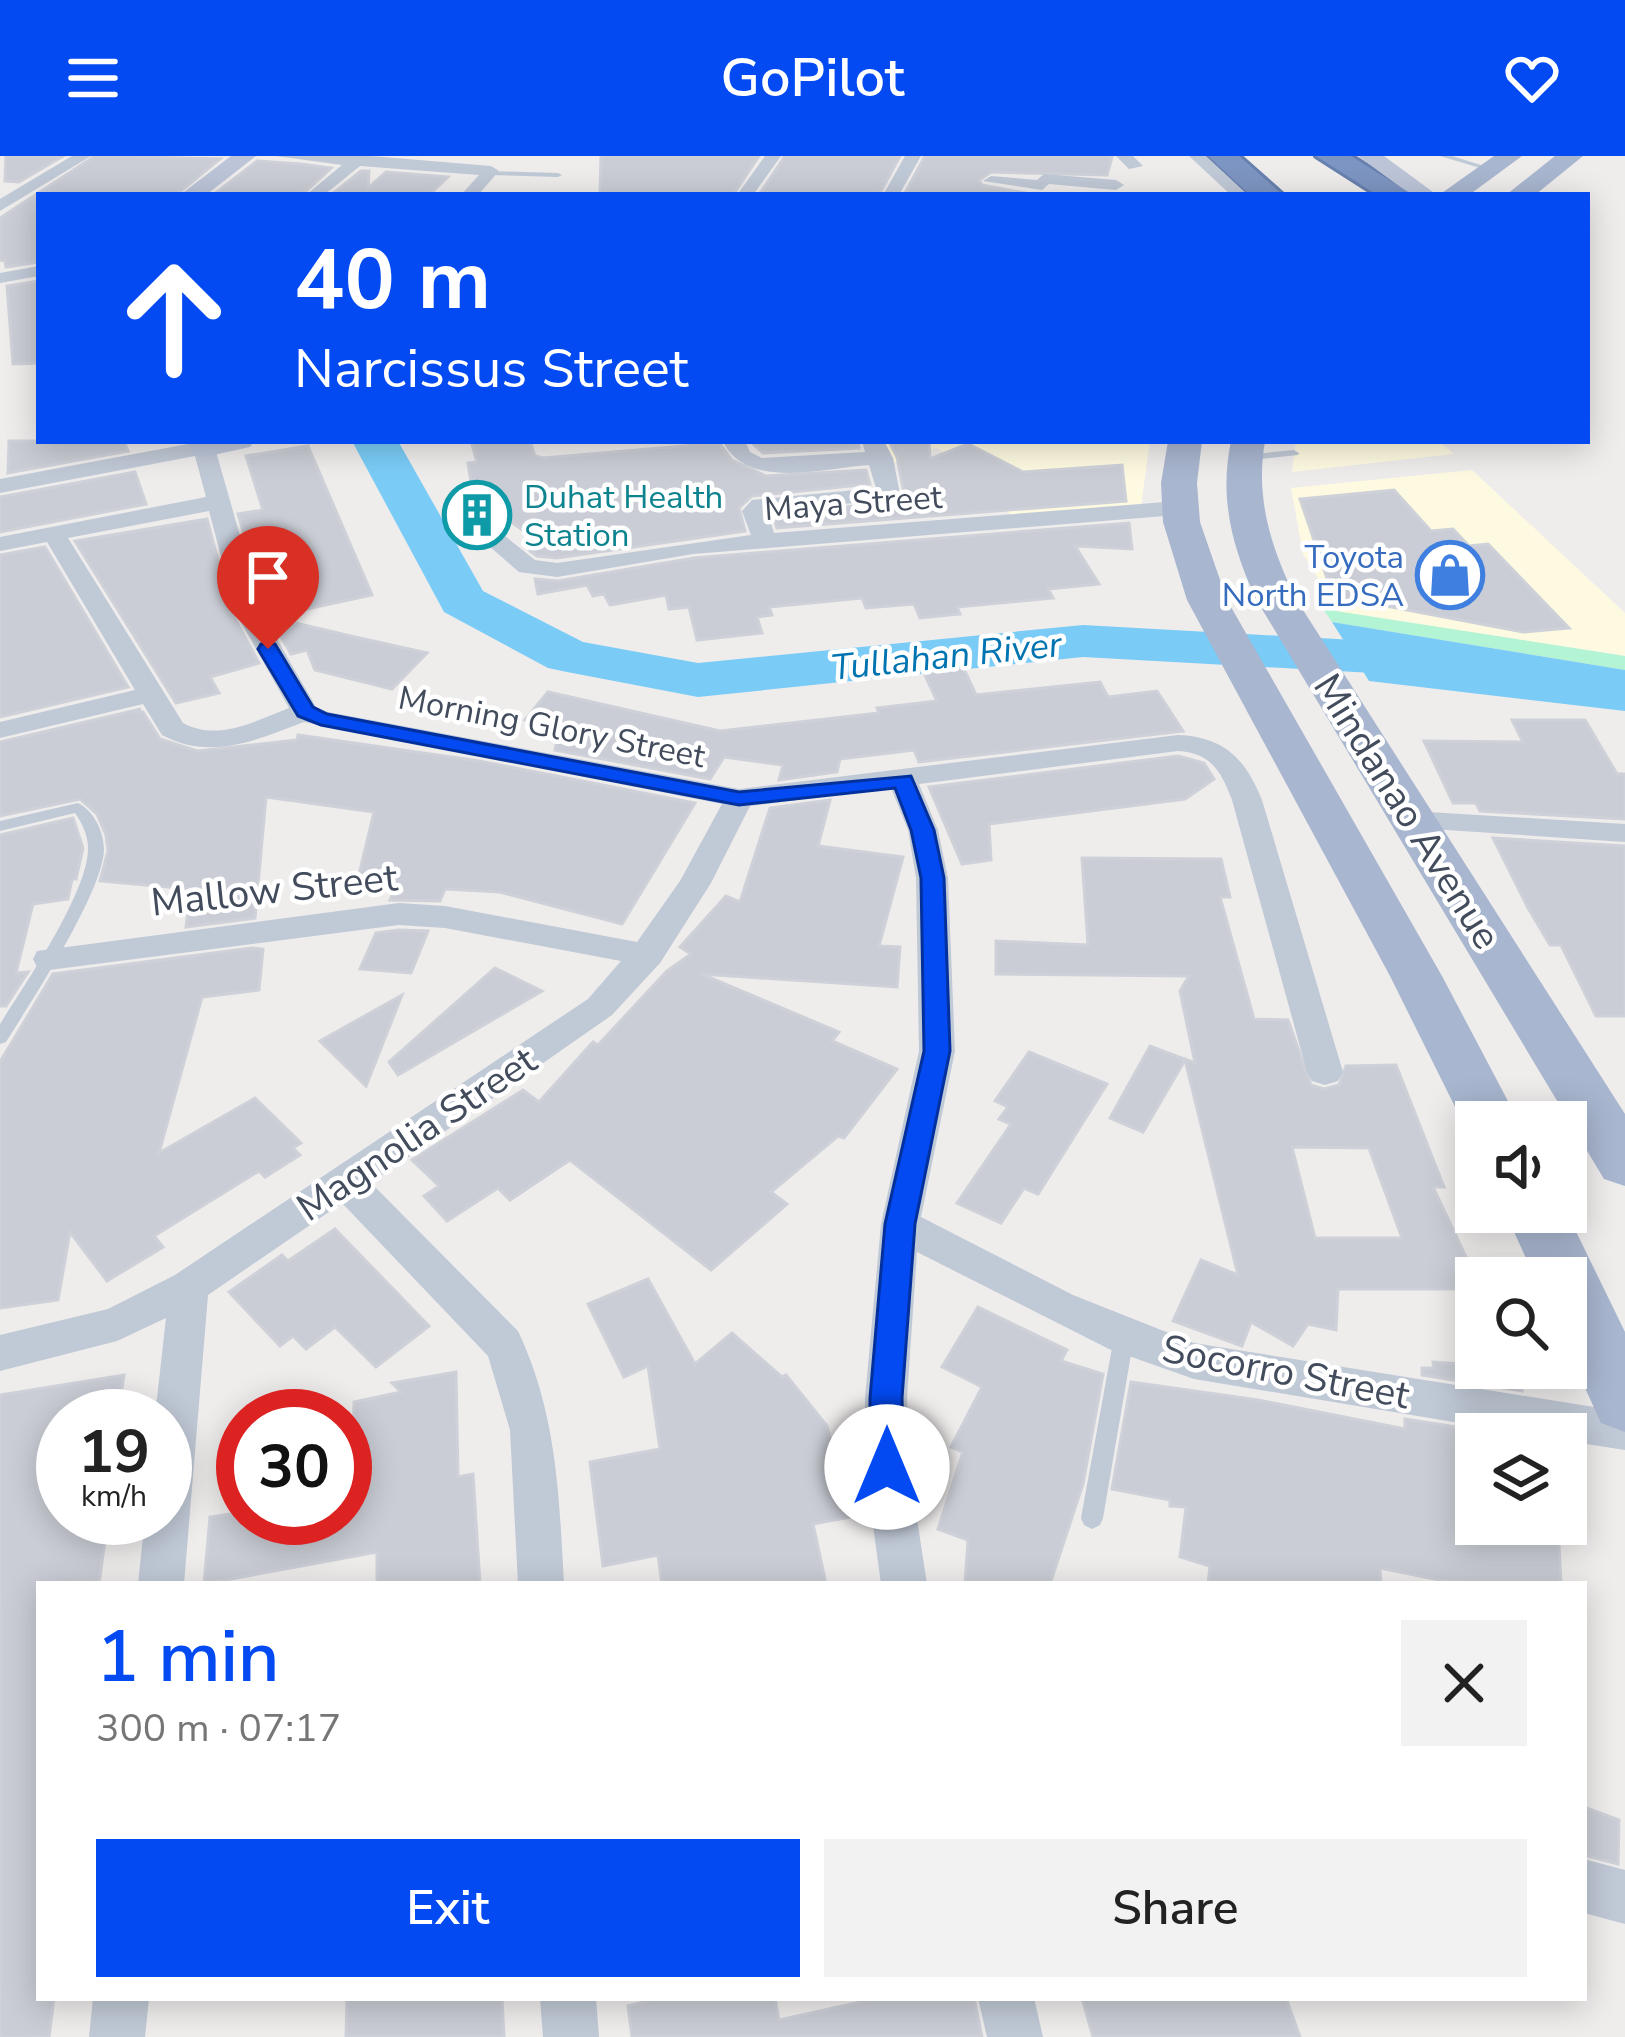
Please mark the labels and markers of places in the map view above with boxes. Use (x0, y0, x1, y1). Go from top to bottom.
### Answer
place label: Duhat Health Station (524, 475, 723, 558)
building icon: Duhat Health Station (442, 480, 512, 550)
pin (217, 526, 319, 649)
place label: Toyota North EDSA (1222, 535, 1404, 618)
shop icon: Toyota North EDSA (1415, 540, 1485, 610)

